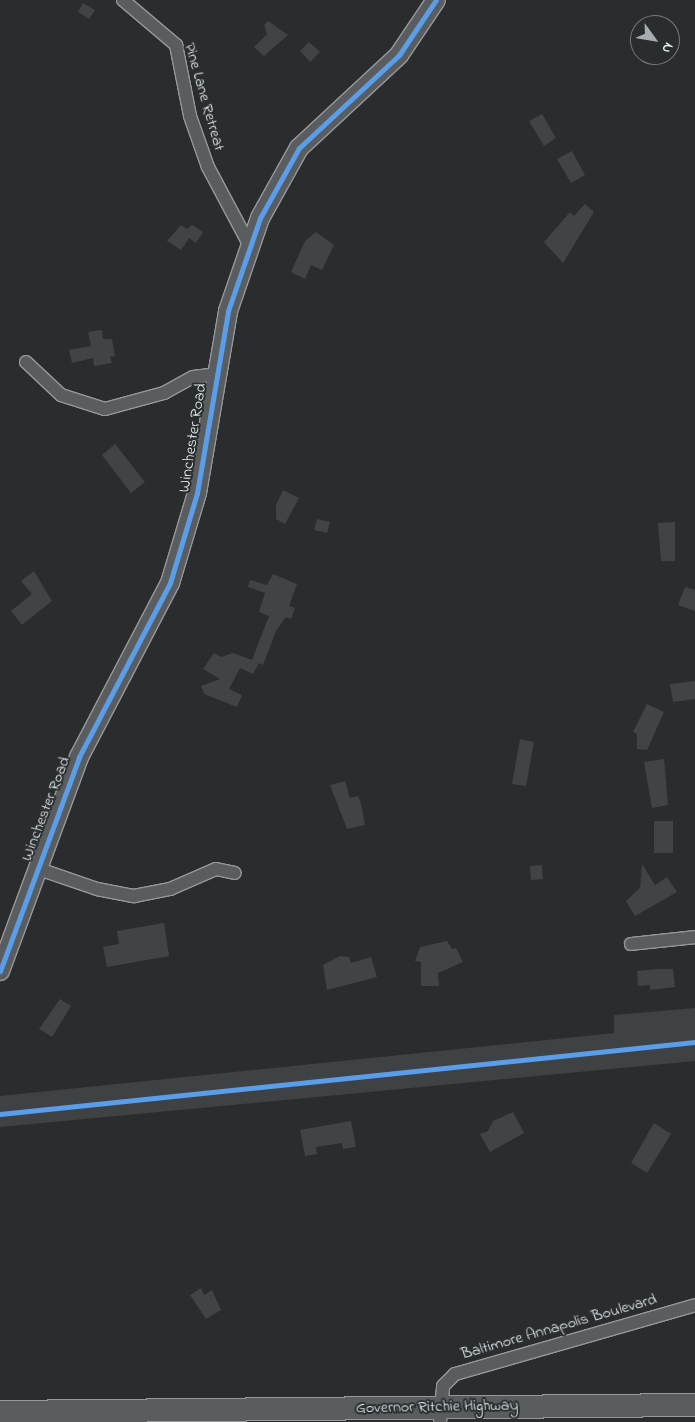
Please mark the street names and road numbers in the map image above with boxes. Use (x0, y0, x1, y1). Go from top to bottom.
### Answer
street label: Pine Lane Retreat (179, 41, 229, 153)
street label: Winchester Road (175, 382, 211, 494)
street label: Winchester Road (17, 754, 75, 864)
street label: Baltimore Annapolis Boulevard (459, 1290, 659, 1364)
street label: Governor Ritchie Highway (356, 1396, 518, 1418)

